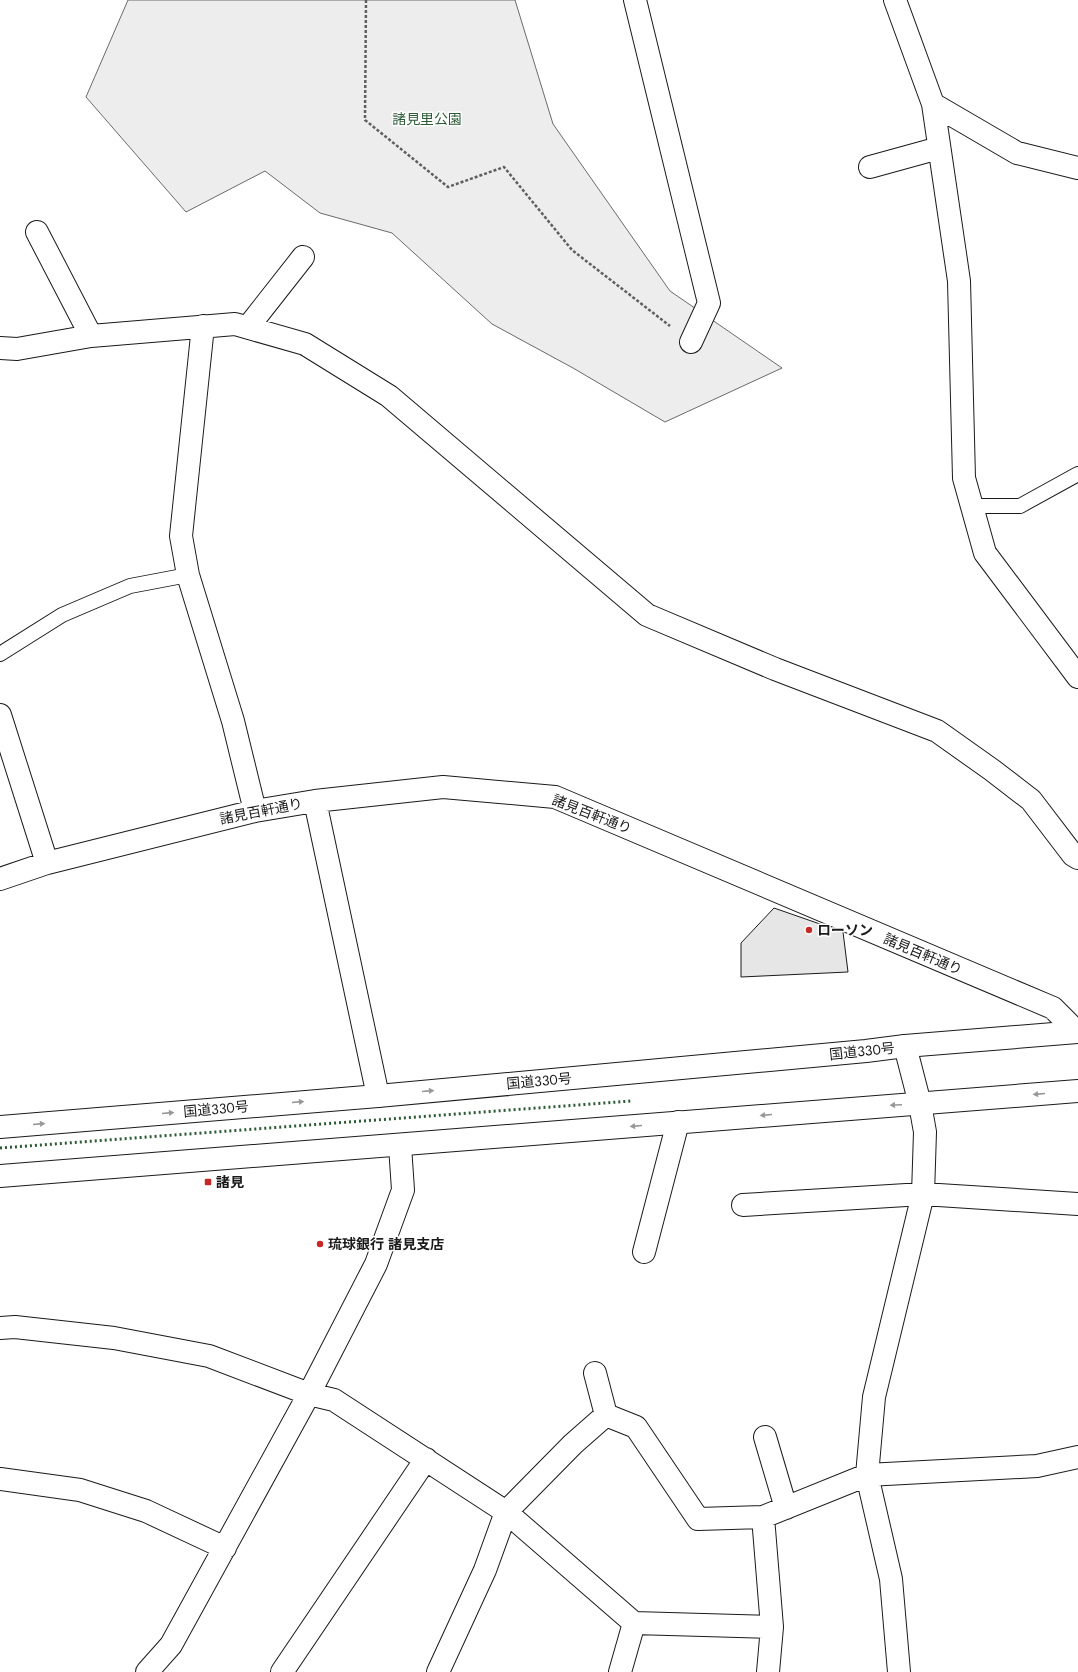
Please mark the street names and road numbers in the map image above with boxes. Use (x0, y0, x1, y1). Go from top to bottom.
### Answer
street label: 諸見百軒通り (549, 790, 635, 838)
street label: 諸見百軒通り (218, 793, 304, 829)
street label: 諸見百軒通り (880, 928, 966, 980)
street label: 国道330号 (828, 1038, 896, 1064)
street label: 国道330号 (505, 1068, 573, 1094)
street label: 国道330号 (182, 1096, 250, 1122)

